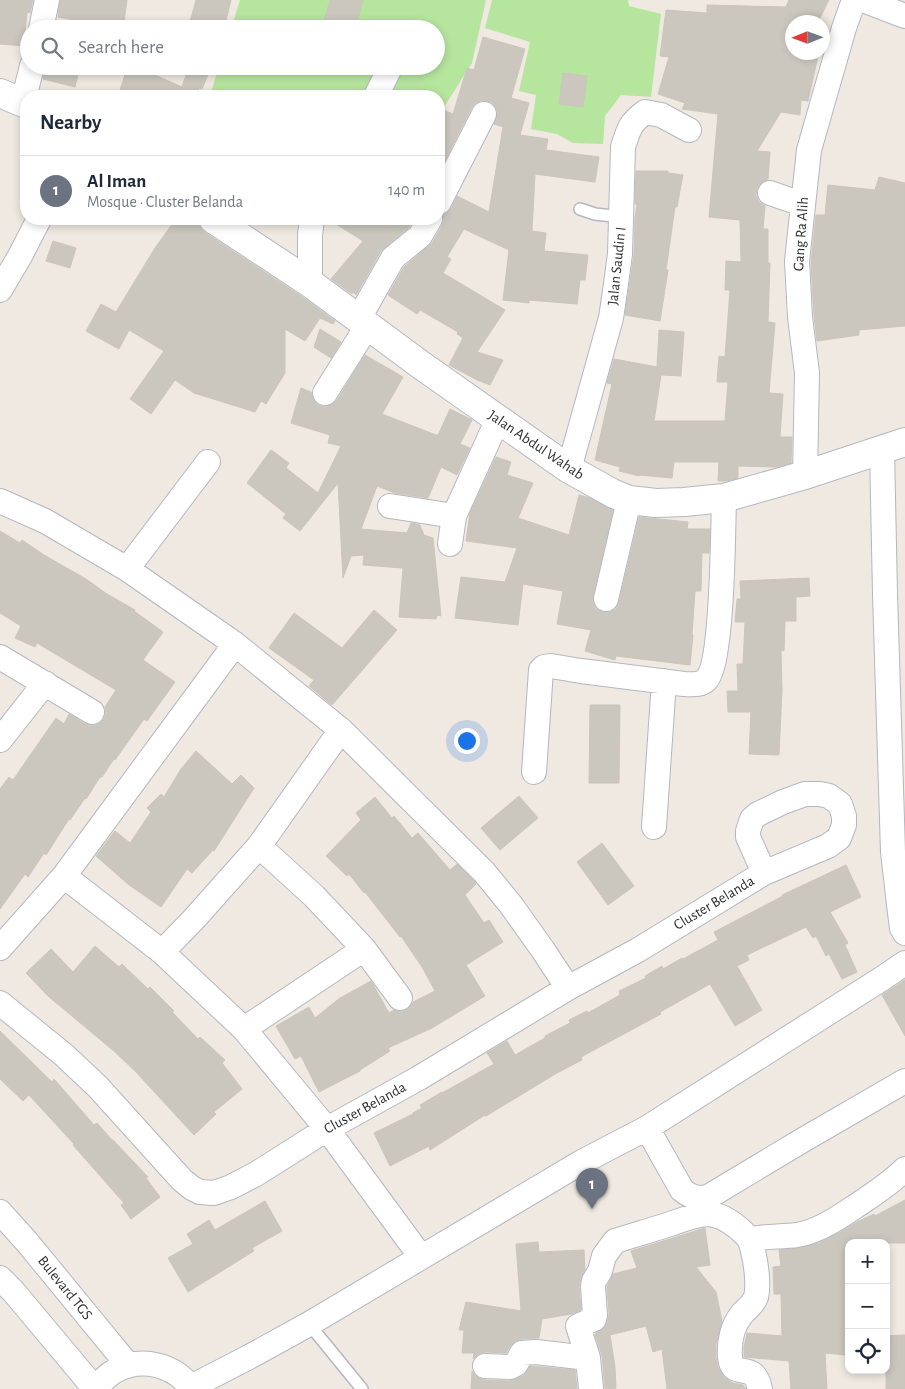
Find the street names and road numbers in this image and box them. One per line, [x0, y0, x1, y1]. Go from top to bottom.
street label: Gang Ra Alih [791, 196, 811, 272]
street label: Jalan Saudin I [605, 226, 629, 306]
street label: Jalan Abdul Wahab [485, 407, 587, 483]
street label: Cluster Belanda [671, 873, 757, 933]
street label: Cluster Belanda [321, 1079, 409, 1137]
street label: Bulevard TGS [35, 1253, 95, 1323]

